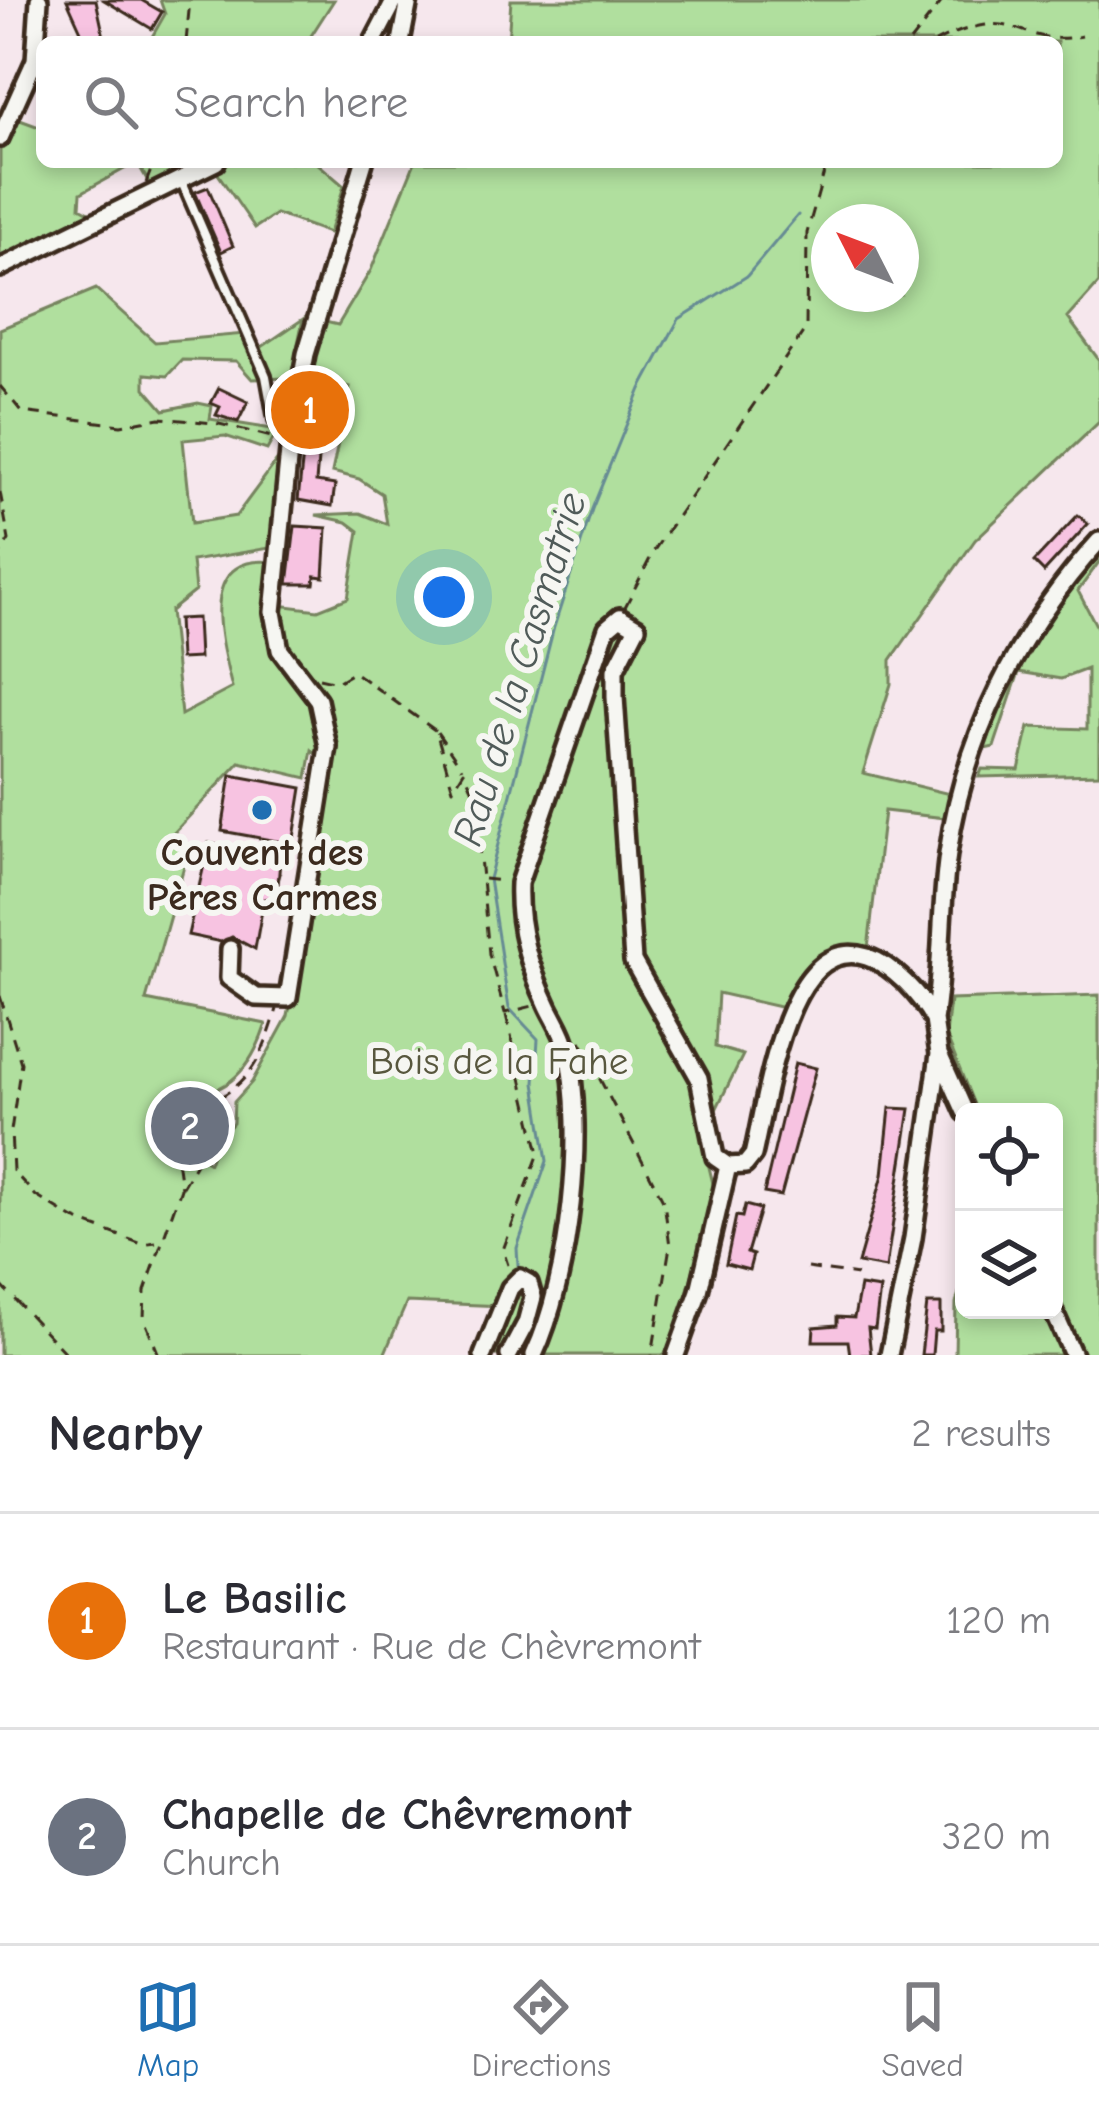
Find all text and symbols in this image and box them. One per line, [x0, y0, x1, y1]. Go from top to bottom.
search box [36, 36, 1063, 168]
icon: search [78, 69, 144, 135]
text: Search here [174, 76, 408, 128]
north arrow [811, 204, 919, 312]
pin: 1 [271, 365, 349, 455]
water label: Rau de la Casmatrie [443, 487, 597, 851]
your location [414, 567, 474, 627]
marker: Couvent des Pères Carmes [249, 797, 275, 823]
place label: Couvent des Pères Carmes [147, 830, 377, 920]
park label: Bois de la Fahe [370, 1039, 628, 1084]
pin: 2 [151, 1081, 229, 1171]
map controls [955, 1103, 1063, 1319]
button: locate [955, 1103, 1063, 1211]
button: layers [955, 1211, 1063, 1319]
text: Nearby [48, 1404, 202, 1463]
text: 2 results [911, 1411, 1051, 1456]
text: Le Basilic [162, 1572, 346, 1624]
text: 1 [79, 1598, 95, 1643]
text: 120 m [946, 1598, 1051, 1643]
text: Restaurant · Rue de Chèvremont [162, 1624, 701, 1669]
text: Chapelle de Chêvremont [162, 1788, 631, 1840]
text: 2 [77, 1814, 97, 1859]
text: 320 m [942, 1814, 1051, 1859]
text: Church [162, 1840, 281, 1885]
tab: Map [135, 1974, 201, 2084]
tab: Directions [472, 1974, 611, 2084]
tab: Saved [881, 1974, 964, 2084]

